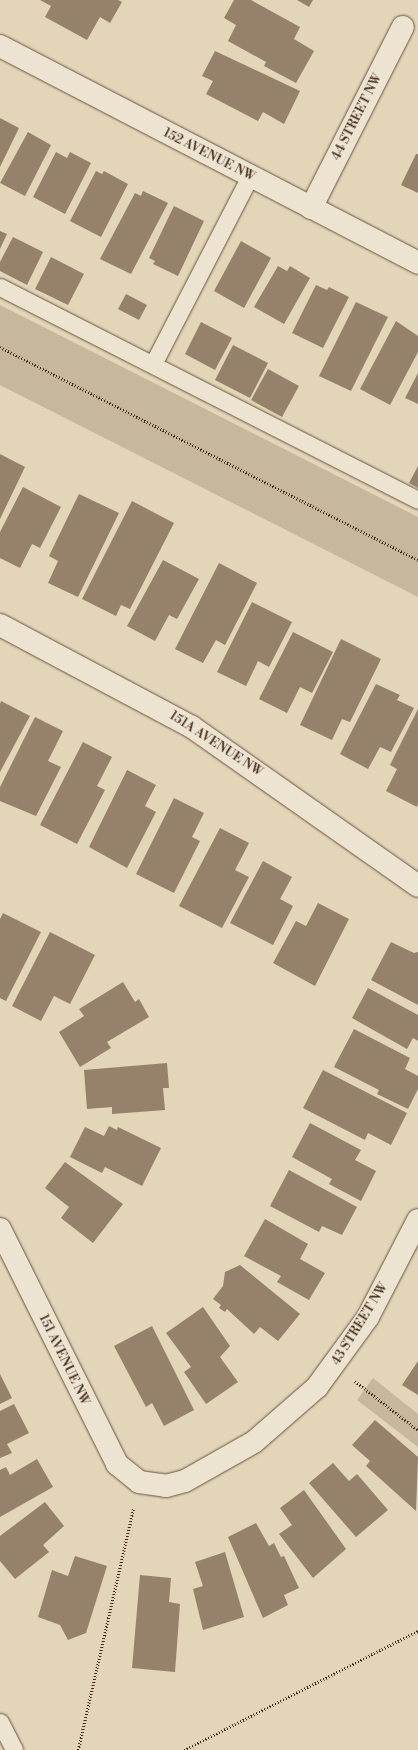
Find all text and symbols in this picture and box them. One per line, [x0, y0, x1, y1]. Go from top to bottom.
street label: 44 STREET NW [328, 71, 386, 163]
street label: 152 AVENUE NW [160, 125, 258, 185]
street label: 151A AVENUE NW [166, 708, 266, 780]
street label: 43 STREET NW [328, 1280, 392, 1368]
street label: 151 AVENUE NW [35, 1312, 93, 1408]

